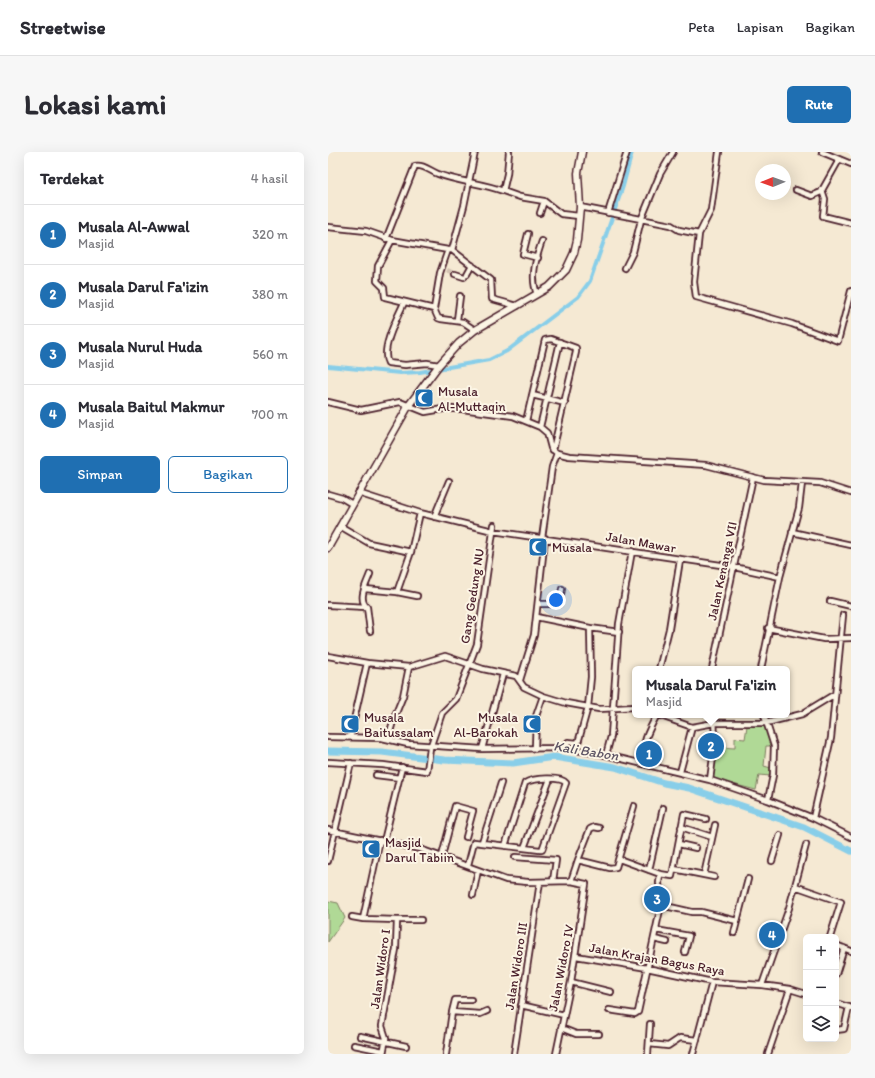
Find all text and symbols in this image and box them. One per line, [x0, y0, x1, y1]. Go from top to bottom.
text: Streetwise [20, 16, 106, 39]
text: Peta [688, 19, 715, 36]
text: Lapisan [737, 19, 784, 36]
text: Bagikan [806, 19, 855, 36]
button: Rute [787, 86, 851, 123]
text: Lokasi kami [24, 87, 166, 121]
north arrow [755, 164, 791, 200]
text: Terdekat [40, 168, 104, 188]
text: 4 hasil [251, 171, 288, 186]
text: Musala Al-Awwal [78, 218, 190, 236]
text: 1 [50, 227, 56, 242]
text: 320 m [252, 227, 288, 242]
text: Masjid [78, 236, 114, 251]
text: Musala Darul Fa'izin [78, 278, 208, 296]
text: 2 [50, 287, 56, 302]
text: 380 m [252, 287, 288, 302]
text: Masjid [78, 296, 114, 311]
text: Musala Nurul Huda [78, 338, 202, 356]
text: 3 [49, 347, 57, 362]
text: 560 m [252, 347, 288, 362]
text: Masjid [78, 356, 114, 371]
place label: Musala Al-Muttaqin [438, 384, 506, 414]
mosque icon: Musala Al-Muttaqin [413, 387, 435, 409]
text: Musala Baitul Makmur [78, 398, 225, 416]
text: 4 [49, 407, 57, 422]
text: 700 m [252, 407, 288, 422]
text: Masjid [78, 416, 114, 431]
button: Simpan [40, 456, 160, 493]
button: Bagikan [168, 456, 288, 493]
street label: Jalan Kenanga VII [704, 520, 740, 622]
street label: Jalan Mawar [605, 528, 678, 556]
mosque icon: Musala [527, 536, 549, 558]
place label: Musala [552, 540, 592, 555]
street label: Gang Gedung NU [457, 547, 487, 645]
your location [546, 590, 566, 610]
popup [632, 666, 790, 718]
text: Musala Darul Fa'izin [646, 676, 776, 694]
text: Masjid [646, 694, 682, 709]
place label: Musala Baitussalam [364, 710, 434, 740]
place label: Musala Al-Barokah [454, 710, 518, 740]
mosque icon: Musala Baitussalam [339, 713, 361, 735]
mosque icon: Musala Al-Barokah [521, 713, 543, 735]
pin: 2 [698, 731, 724, 761]
water label: Kali Babon [552, 737, 621, 765]
pin: 1 [636, 739, 662, 769]
place label: Masjid Darul Tabiin [385, 835, 455, 865]
mosque icon: Masjid Darul Tabiin [360, 838, 382, 860]
pin: 3 [644, 884, 670, 914]
pin: 4 [759, 920, 785, 950]
street label: Jalan Widoro III [502, 921, 530, 1011]
street label: Jalan Widoro IV [545, 923, 577, 1013]
street label: Jalan Widoro I [367, 928, 393, 1010]
map controls [803, 934, 839, 1042]
button: + [803, 934, 839, 970]
street label: Jalan Krajan Bagus Raya [588, 940, 727, 978]
button: − [803, 970, 839, 1006]
button: layers [803, 1006, 839, 1042]

